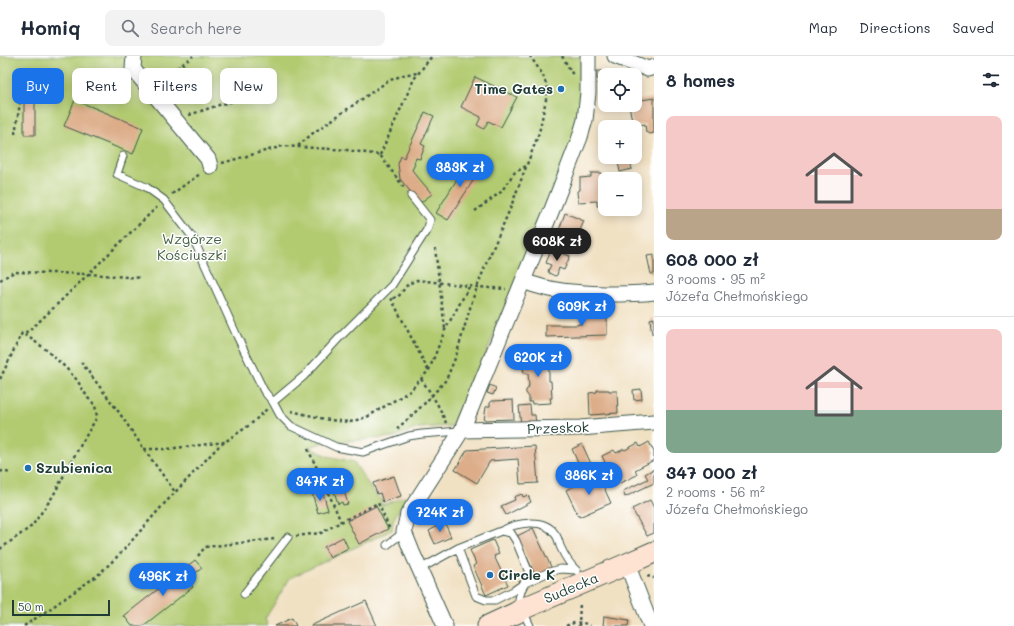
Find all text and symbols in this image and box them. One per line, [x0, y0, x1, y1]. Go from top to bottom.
search box [105, 10, 385, 46]
text: Homiq [20, 15, 81, 40]
icon: search [119, 17, 141, 39]
text: Search here [151, 18, 242, 38]
text: Map [809, 18, 837, 37]
text: Directions [859, 18, 930, 37]
text: Saved [952, 18, 994, 37]
chip: Buy [12, 68, 64, 104]
chip: Rent [72, 68, 131, 104]
chip: Filters [139, 68, 212, 104]
chip: New [220, 68, 277, 104]
map controls [598, 68, 642, 216]
button: locate [598, 68, 642, 112]
text: 8 homes [666, 69, 735, 91]
icon: filters [980, 69, 1002, 91]
place label: Time Gates [475, 79, 553, 98]
marker: Time Gates [556, 84, 566, 94]
button: + [598, 120, 642, 164]
icon: home [798, 142, 870, 214]
pin: 383K zł [423, 154, 497, 188]
text: 383K zł [436, 158, 484, 175]
button: − [598, 172, 642, 216]
pin: 608K zł [520, 228, 594, 262]
park label: Wzgórze Kościuszki [157, 229, 227, 264]
text: 608K zł [532, 232, 582, 249]
text: 608 000 zł [666, 248, 759, 270]
text: 3 rooms · 95 m² [666, 270, 765, 287]
text: Józefa Chełmońskiego [666, 287, 808, 304]
pin: 609K zł [545, 293, 619, 327]
text: 609K zł [557, 297, 607, 314]
pin: 620K zł [501, 344, 575, 378]
text: 620K zł [514, 348, 562, 365]
icon: home [798, 355, 870, 427]
street label: Przeskok [527, 417, 589, 438]
place label: Szubienica [36, 458, 113, 477]
text: 347 000 zł [666, 461, 757, 483]
pin: 386K zł [552, 462, 626, 496]
marker: Szubienica [23, 463, 33, 473]
text: 386K zł [565, 466, 613, 483]
pin: 347K zł [283, 468, 357, 502]
text: 347K zł [296, 472, 344, 489]
text: 2 rooms · 56 m² [666, 483, 765, 500]
pin: 724K zł [403, 499, 477, 533]
text: Józefa Chełmońskiego [666, 500, 808, 517]
text: 724K zł [416, 503, 464, 520]
pin: 496K zł [126, 563, 200, 597]
place label: Circle K [498, 565, 555, 584]
text: 496K zł [138, 567, 188, 584]
street label: Sudecka [541, 568, 601, 608]
marker: Circle K [485, 570, 495, 580]
scale bar [12, 598, 110, 617]
text: 50 m [18, 599, 44, 614]

